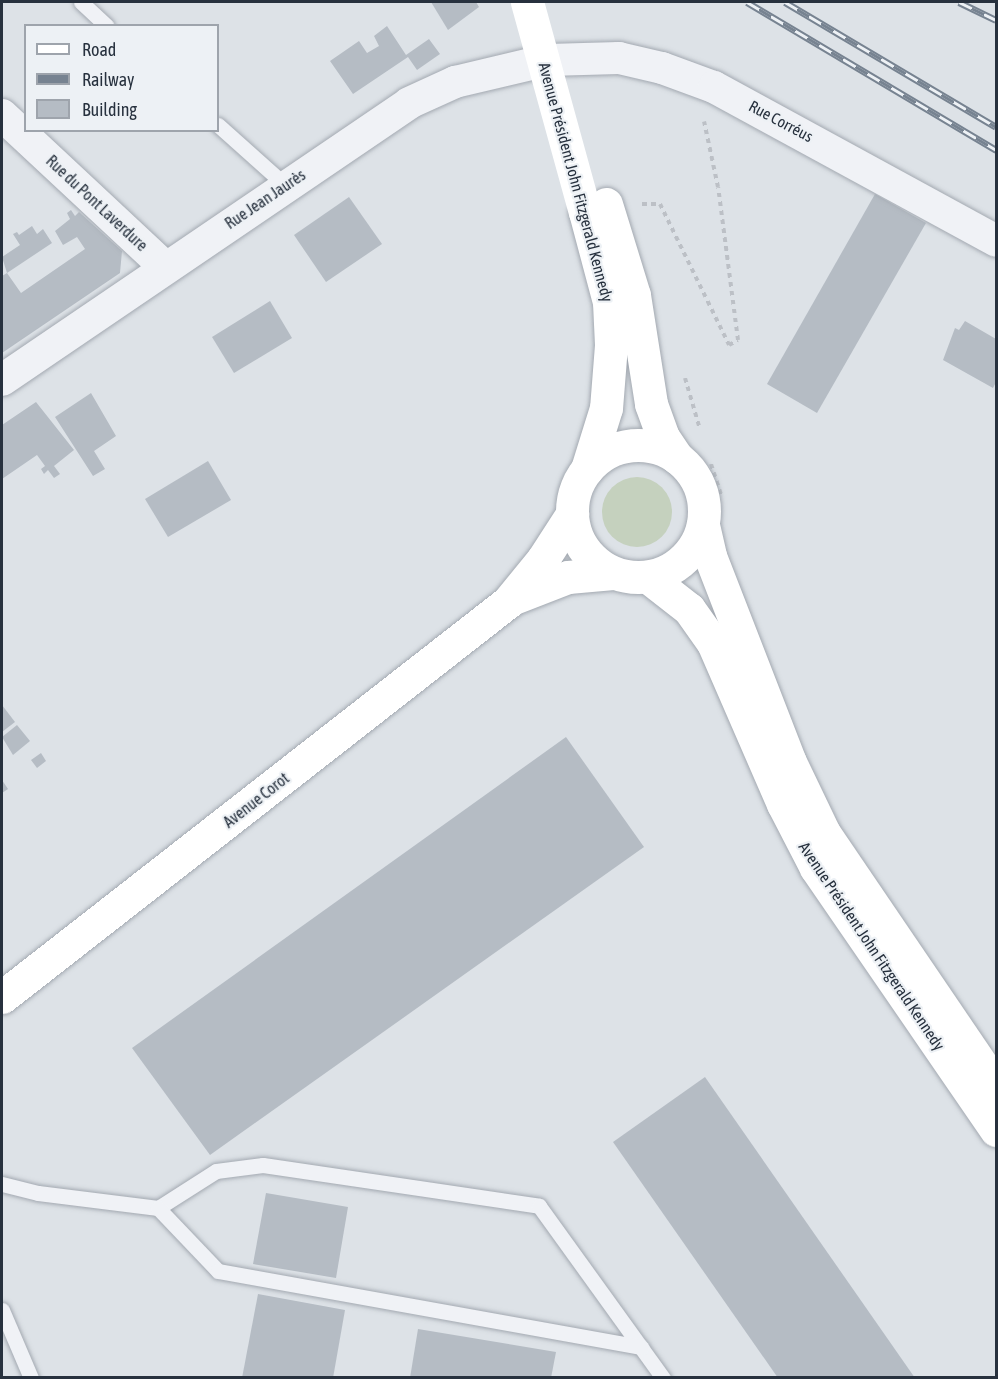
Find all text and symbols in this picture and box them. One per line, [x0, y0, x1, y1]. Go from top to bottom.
legend [24, 24, 219, 132]
text: Road [82, 39, 116, 60]
street label: Avenue Président John Fitzgerald Kennedy [535, 60, 617, 304]
text: Railway [82, 69, 134, 90]
street label: Rue Corréus [746, 96, 816, 146]
text: Building [82, 99, 137, 120]
street label: Rue du Pont Laverdure [42, 151, 152, 255]
street label: Rue Jean Jaurès [221, 165, 309, 233]
street label: Avenue Corot [219, 768, 293, 832]
street label: Avenue Président John Fitzgerald Kennedy [795, 838, 949, 1054]

